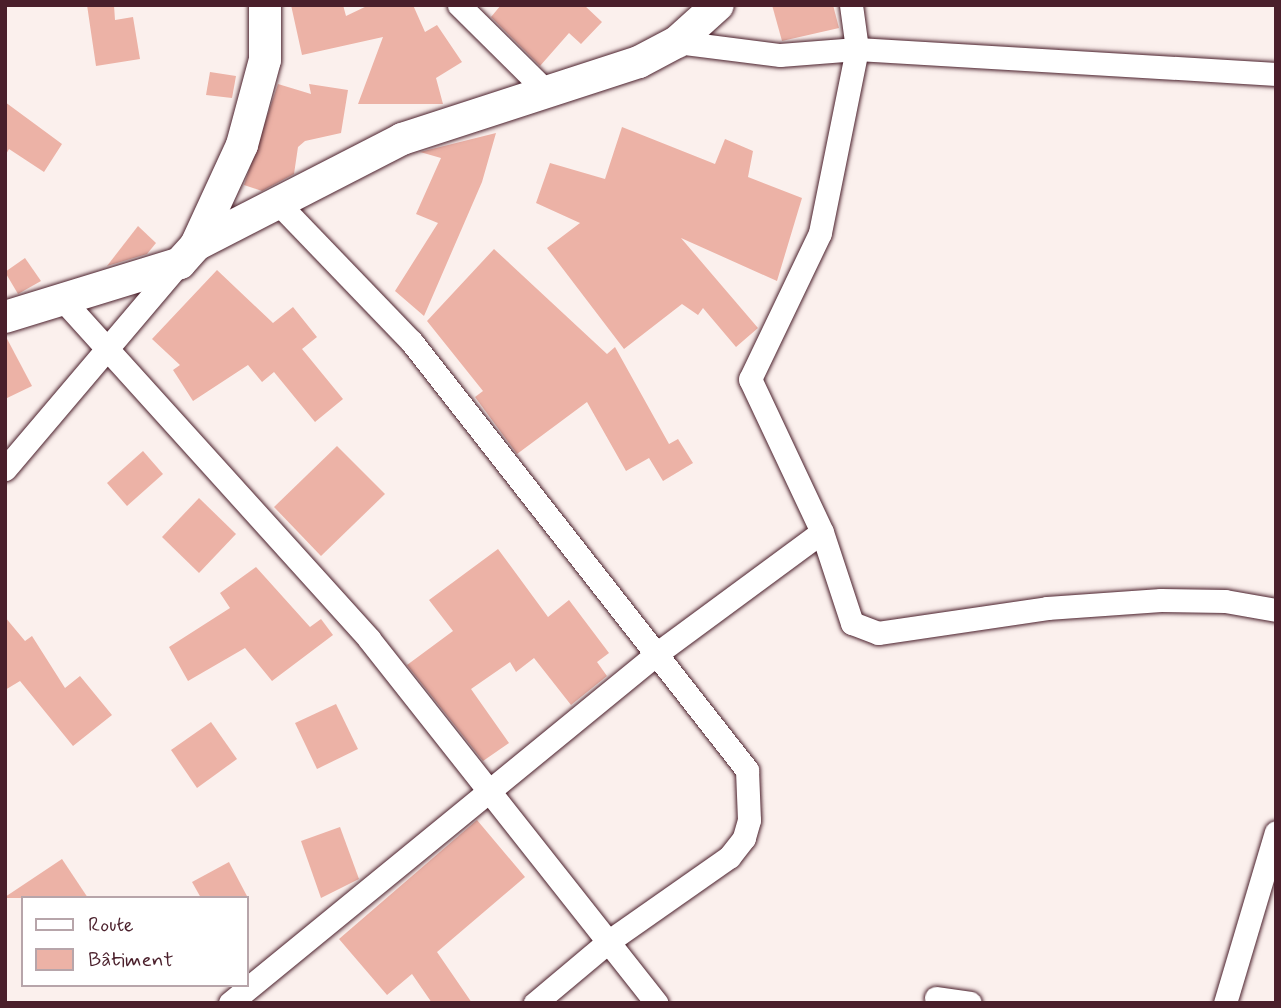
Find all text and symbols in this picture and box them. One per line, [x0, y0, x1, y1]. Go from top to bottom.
legend [21, 896, 248, 987]
text: Route [88, 911, 134, 939]
text: Bâtiment [88, 946, 173, 974]

